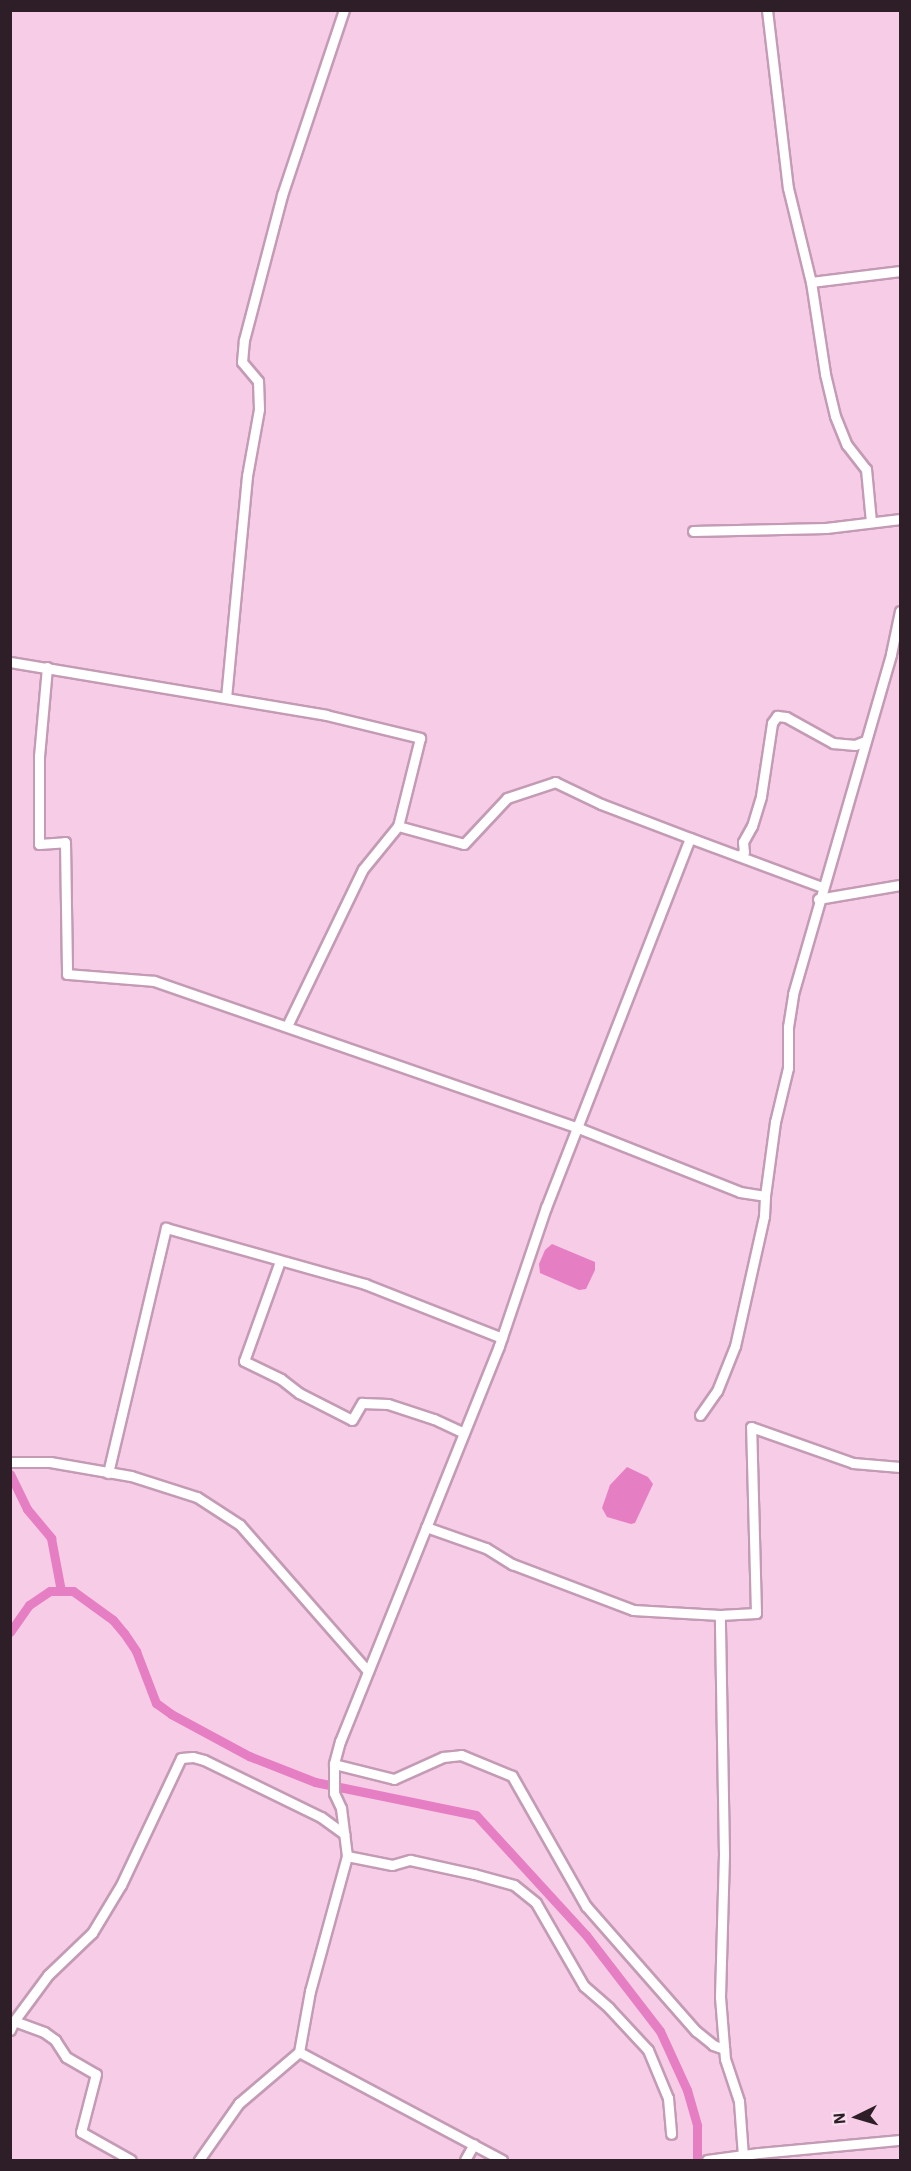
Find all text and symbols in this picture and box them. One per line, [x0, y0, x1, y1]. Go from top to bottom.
north arrow [827, 2087, 887, 2147]
text: N [829, 2112, 850, 2125]

